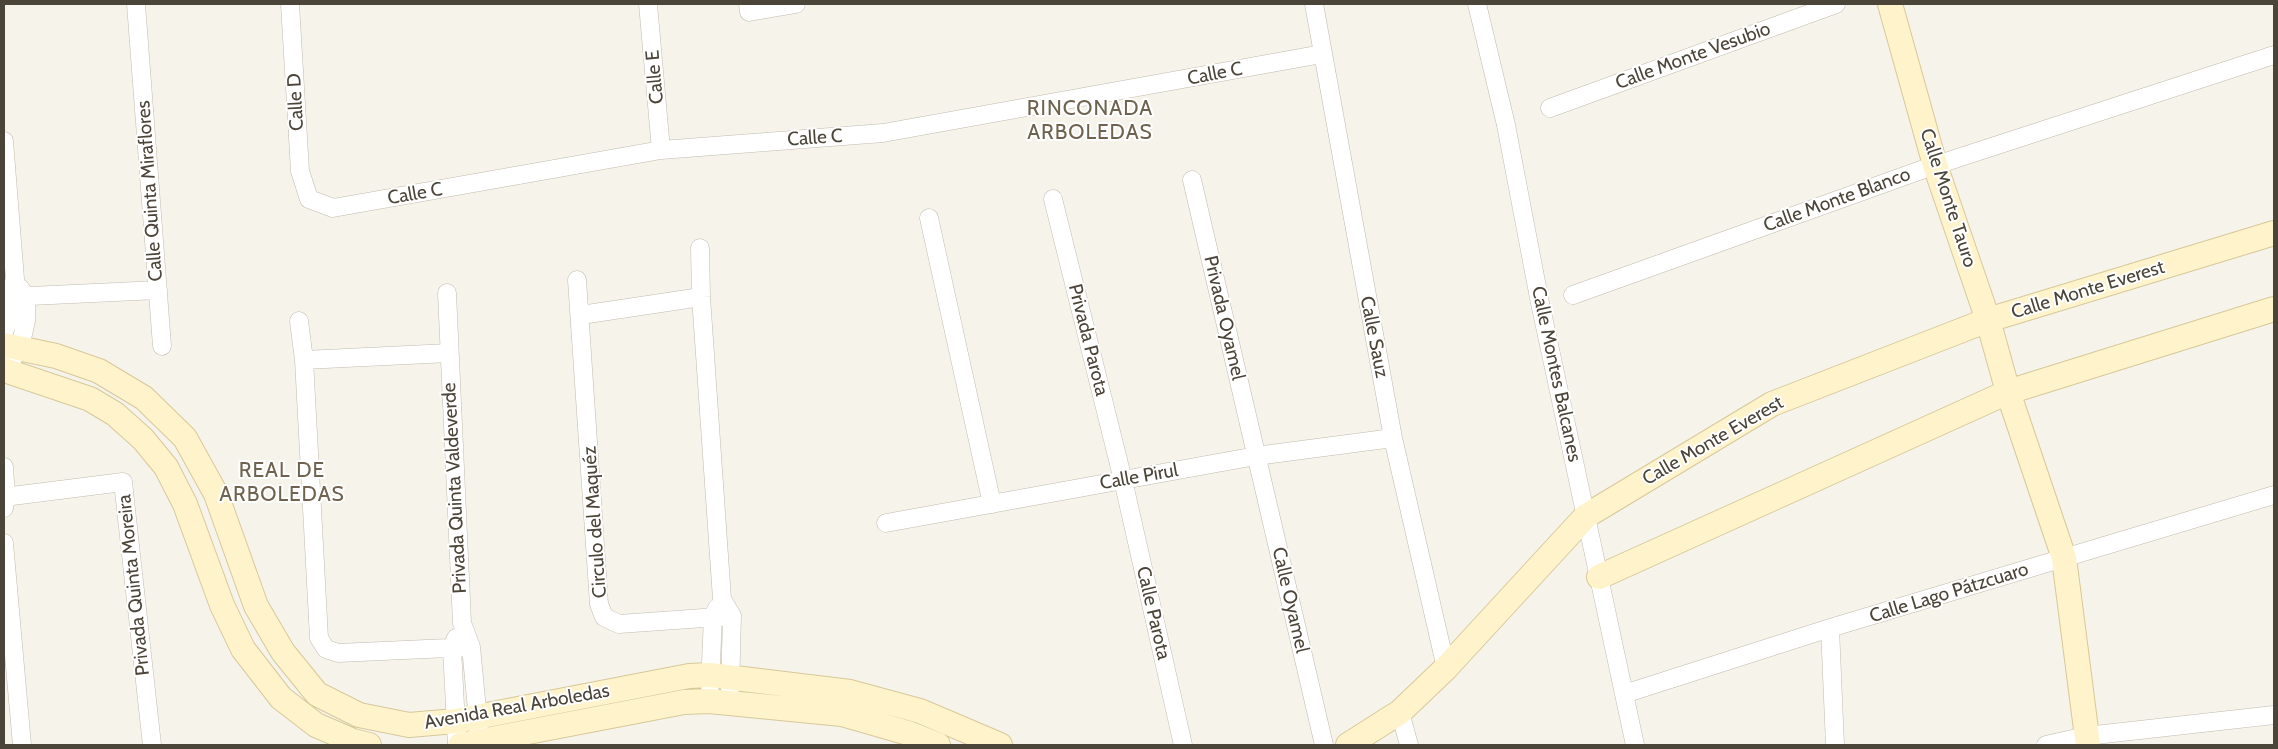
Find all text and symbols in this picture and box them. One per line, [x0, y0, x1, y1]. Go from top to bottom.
street label: Calle Monte Vesubio [1612, 17, 1774, 95]
street label: Calle E [641, 49, 669, 105]
street label: Calle C [1186, 58, 1244, 90]
street label: Calle D [283, 73, 309, 131]
district label: RINCONADA ARBOLEDAS [1026, 96, 1154, 146]
street label: Calle Quinta Miraflores [132, 100, 168, 282]
street label: Calle C [787, 125, 843, 151]
street label: Calle Monte Tauro [1915, 126, 1981, 270]
street label: Calle Monte Blanco [1760, 163, 1914, 237]
street label: Calle C [386, 178, 444, 210]
street label: Privada Oyamel [1199, 253, 1249, 383]
street label: Calle Monte Everest [2009, 256, 2167, 324]
street label: Privada Parota [1063, 282, 1113, 398]
street label: Calle Montes Balcanes [1526, 284, 1586, 464]
street label: Calle Sauz [1355, 294, 1393, 380]
street label: Privada Quinta Valdeverde [438, 382, 472, 594]
street label: Calle Monte Everest [1638, 391, 1788, 491]
street label: Circulo del Maquéz [578, 445, 612, 599]
district label: REAL DE ARBOLEDAS [218, 458, 346, 508]
street label: Calle Pirul [1098, 459, 1180, 495]
street label: Privada Quinta Moreira [113, 493, 155, 677]
street label: Calle Oyamel [1267, 545, 1313, 655]
street label: Calle Lago Pátzcuaro [1867, 558, 2031, 628]
street label: Calle Parota [1131, 564, 1175, 662]
street label: Avenida Real Arboledas [423, 679, 611, 735]

